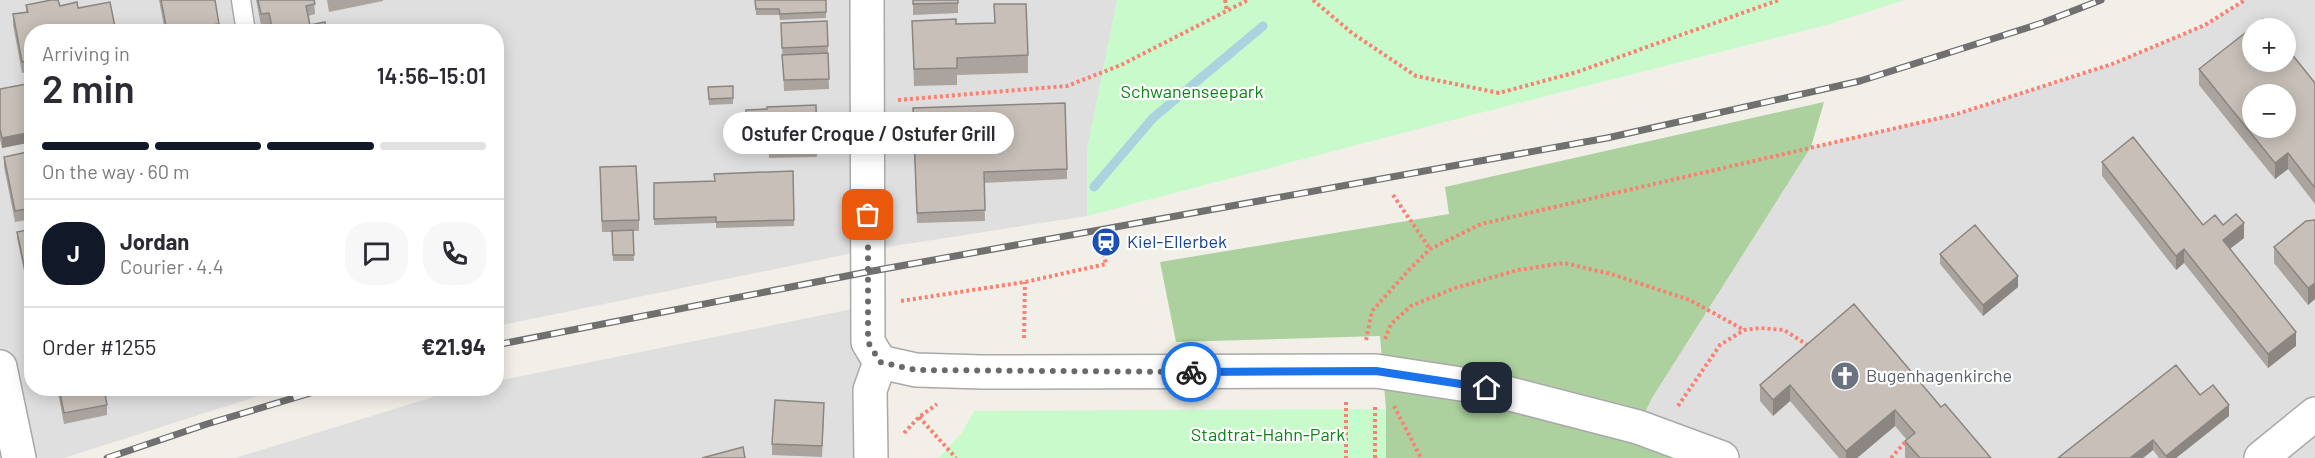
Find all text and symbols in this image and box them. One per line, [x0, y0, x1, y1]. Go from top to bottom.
map controls [2242, 18, 2296, 138]
button: + [2242, 18, 2296, 72]
text: Arriving in [42, 41, 130, 65]
text: 14:56–15:01 [377, 62, 486, 88]
text: 2 min [42, 64, 135, 111]
park label: Schwanenseepark [1121, 80, 1263, 102]
button: − [2242, 84, 2296, 138]
callout: Ostufer Croque / Ostufer Grill [722, 113, 1014, 155]
text: Ostufer Croque / Ostufer Grill [741, 121, 996, 145]
text: On the way · 60 m [42, 159, 190, 183]
pin [842, 189, 893, 240]
icon: bag [851, 198, 884, 231]
button: chat [345, 222, 408, 285]
button: phone [423, 222, 486, 285]
station icon: Kiel-Ellerbek [1090, 226, 1122, 258]
text: Jordan [120, 228, 189, 254]
place label: Kiel-Ellerbek [1127, 230, 1227, 252]
text: J [67, 240, 80, 266]
text: Courier · 4.4 [120, 254, 224, 278]
text: Order #1255 [42, 333, 156, 359]
text: €21.94 [421, 333, 486, 359]
courier [1161, 342, 1221, 402]
icon: bike [1175, 356, 1208, 389]
church icon: Bugenhagenkirche [1829, 360, 1861, 392]
pin [1461, 362, 1512, 413]
place label: Bugenhagenkirche [1866, 364, 2012, 386]
icon: home [1470, 371, 1503, 404]
park label: Stadtrat-Hahn-Park [1191, 423, 1345, 445]

